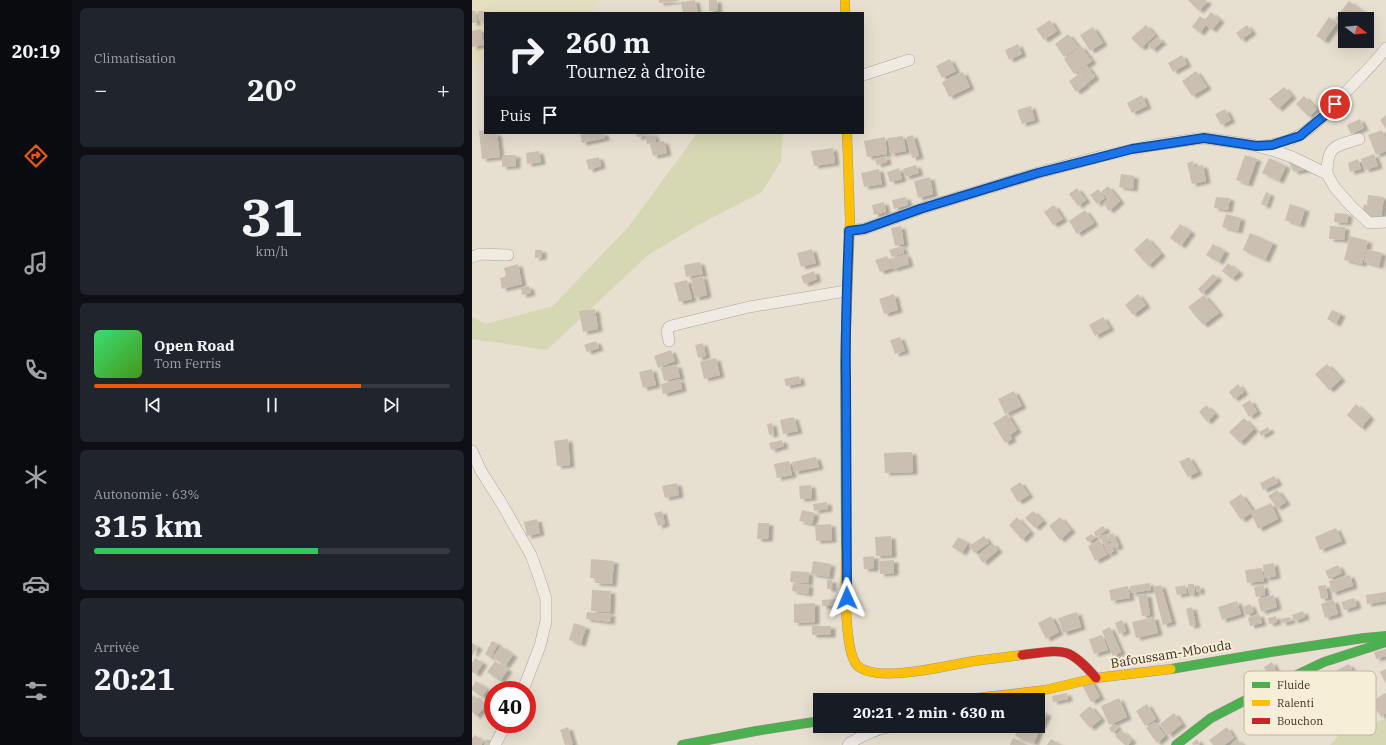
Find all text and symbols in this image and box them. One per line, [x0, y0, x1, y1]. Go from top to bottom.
north arrow [1338, 12, 1374, 48]
map controls [1338, 12, 1374, 48]
text: 260 m [566, 24, 650, 61]
icon: right [500, 28, 552, 80]
text: 20:19 [12, 40, 60, 63]
text: Climatisation [94, 50, 176, 67]
text: Tournez à droite [566, 60, 705, 83]
text: 20° [247, 70, 297, 109]
text: − [94, 75, 107, 104]
text: + [437, 75, 450, 104]
pin [1318, 87, 1352, 121]
icon: arrive [1324, 93, 1346, 115]
icon: arrive [539, 104, 561, 126]
text: Puis [500, 106, 531, 125]
icon: directions [22, 142, 50, 170]
text: 31 [241, 183, 303, 250]
text: km/h [256, 243, 288, 260]
icon: music [22, 249, 50, 277]
text: Open Road [154, 336, 234, 355]
text: Tom Ferris [154, 355, 221, 372]
icon: phone [22, 356, 50, 384]
icon: previous [142, 394, 164, 416]
icon: pause [261, 394, 283, 416]
icon: next [380, 394, 402, 416]
icon: climate [22, 463, 50, 491]
text: Autonomie · 63% [94, 486, 199, 503]
text: 315 km [94, 506, 203, 545]
icon: car [22, 570, 50, 598]
position arrow [826, 577, 868, 619]
street label: Bafoussam-Mbouda [1109, 636, 1233, 672]
text: Arrivée [94, 639, 139, 656]
text: 20:21 [94, 659, 175, 698]
legend [1244, 671, 1376, 735]
icon: filters [22, 677, 50, 705]
text: Fluide [1277, 678, 1310, 692]
speed limit sign: 40 [484, 681, 536, 733]
text: Ralenti [1277, 696, 1315, 710]
text: 20:21 · 2 min · 630 m [853, 703, 1005, 722]
text: Bouchon [1277, 714, 1323, 728]

